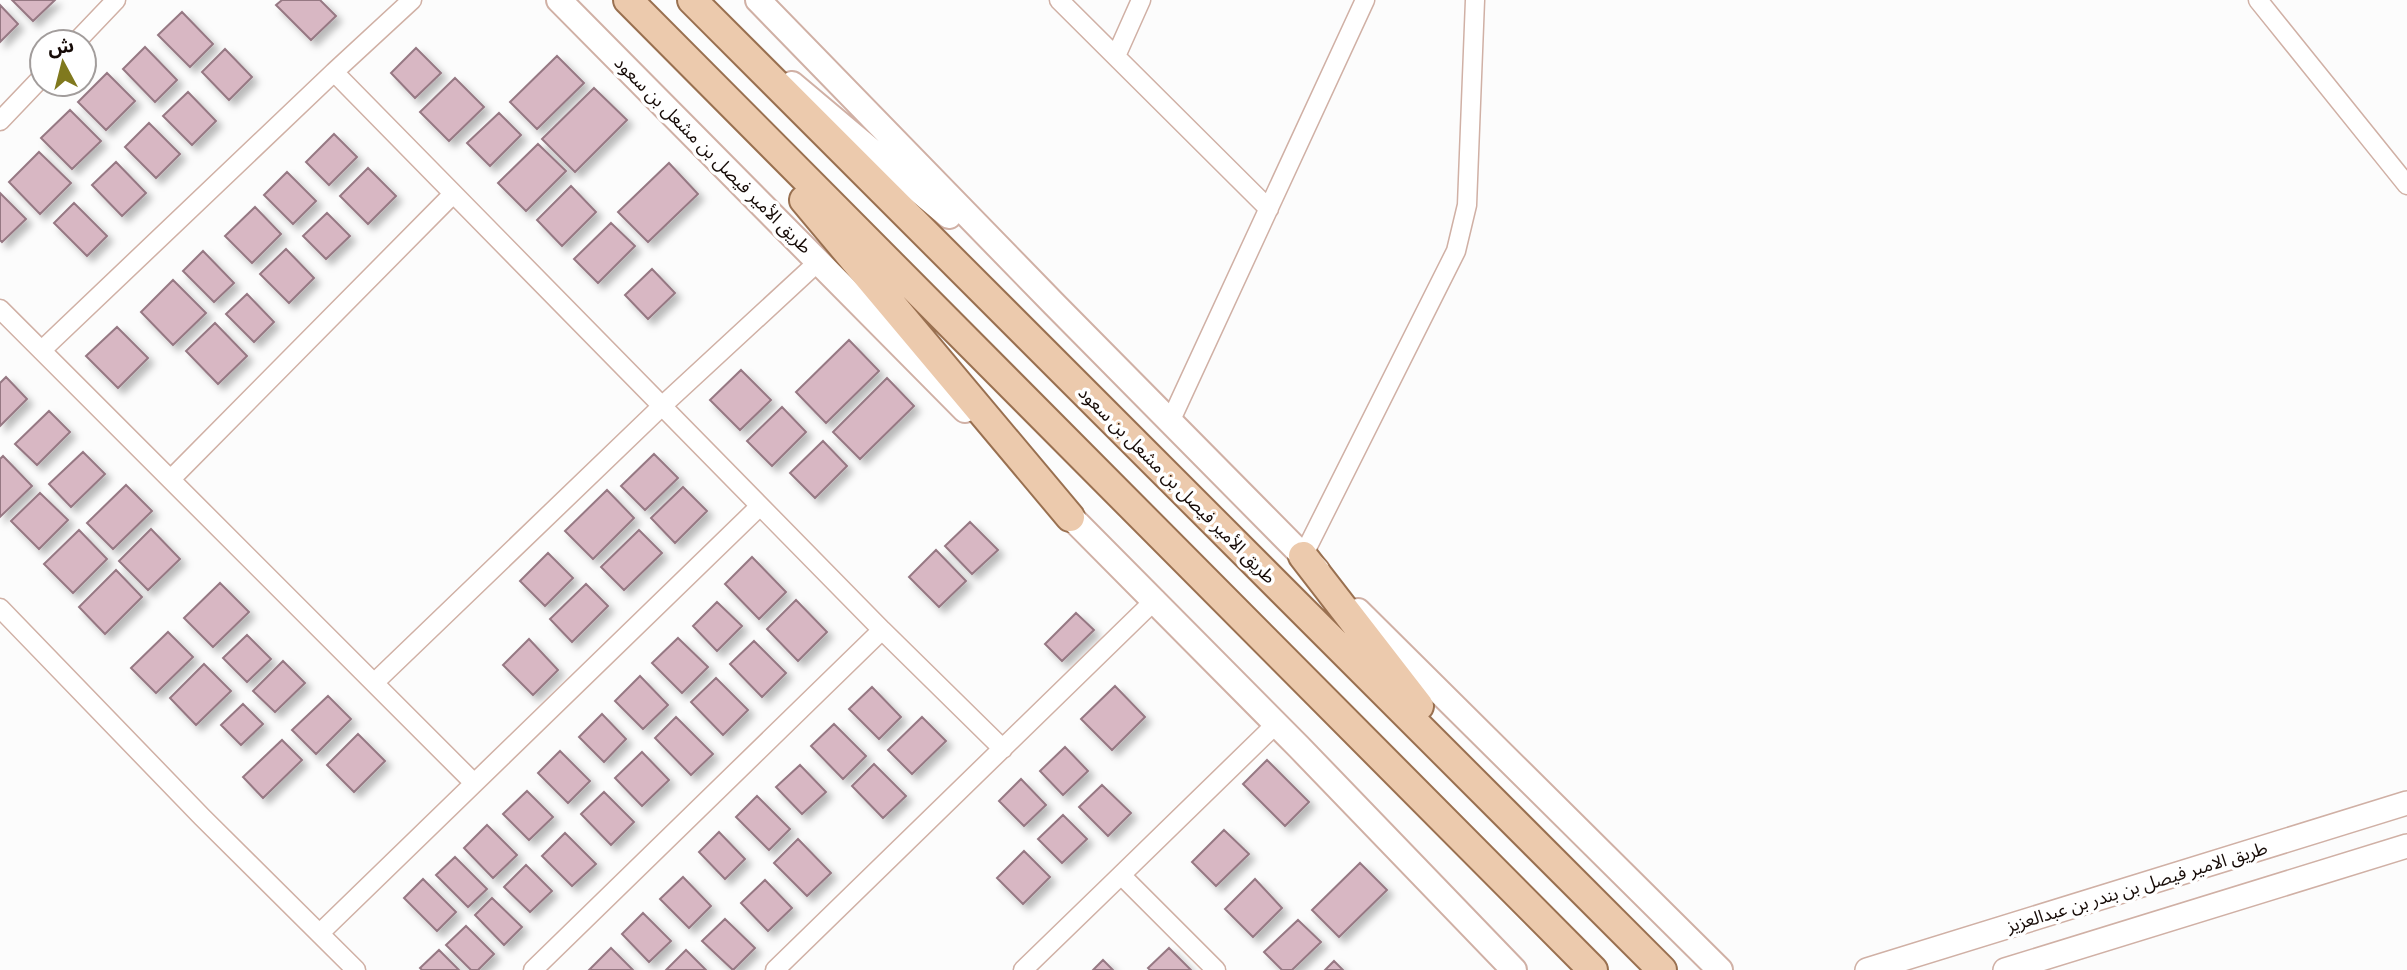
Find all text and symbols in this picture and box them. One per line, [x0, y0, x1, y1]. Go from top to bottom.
north arrow [28, 28, 98, 98]
text: ش [47, 34, 75, 60]
street label: طريق الأمير فيصل بن مشعل بن سعود [610, 52, 816, 258]
street label: طريق الأمير فيصل بن مشعل بن سعود [1074, 382, 1280, 588]
street label: طريق الامير فيصل بن بندر بن عبدالعزيز [2003, 837, 2270, 938]

